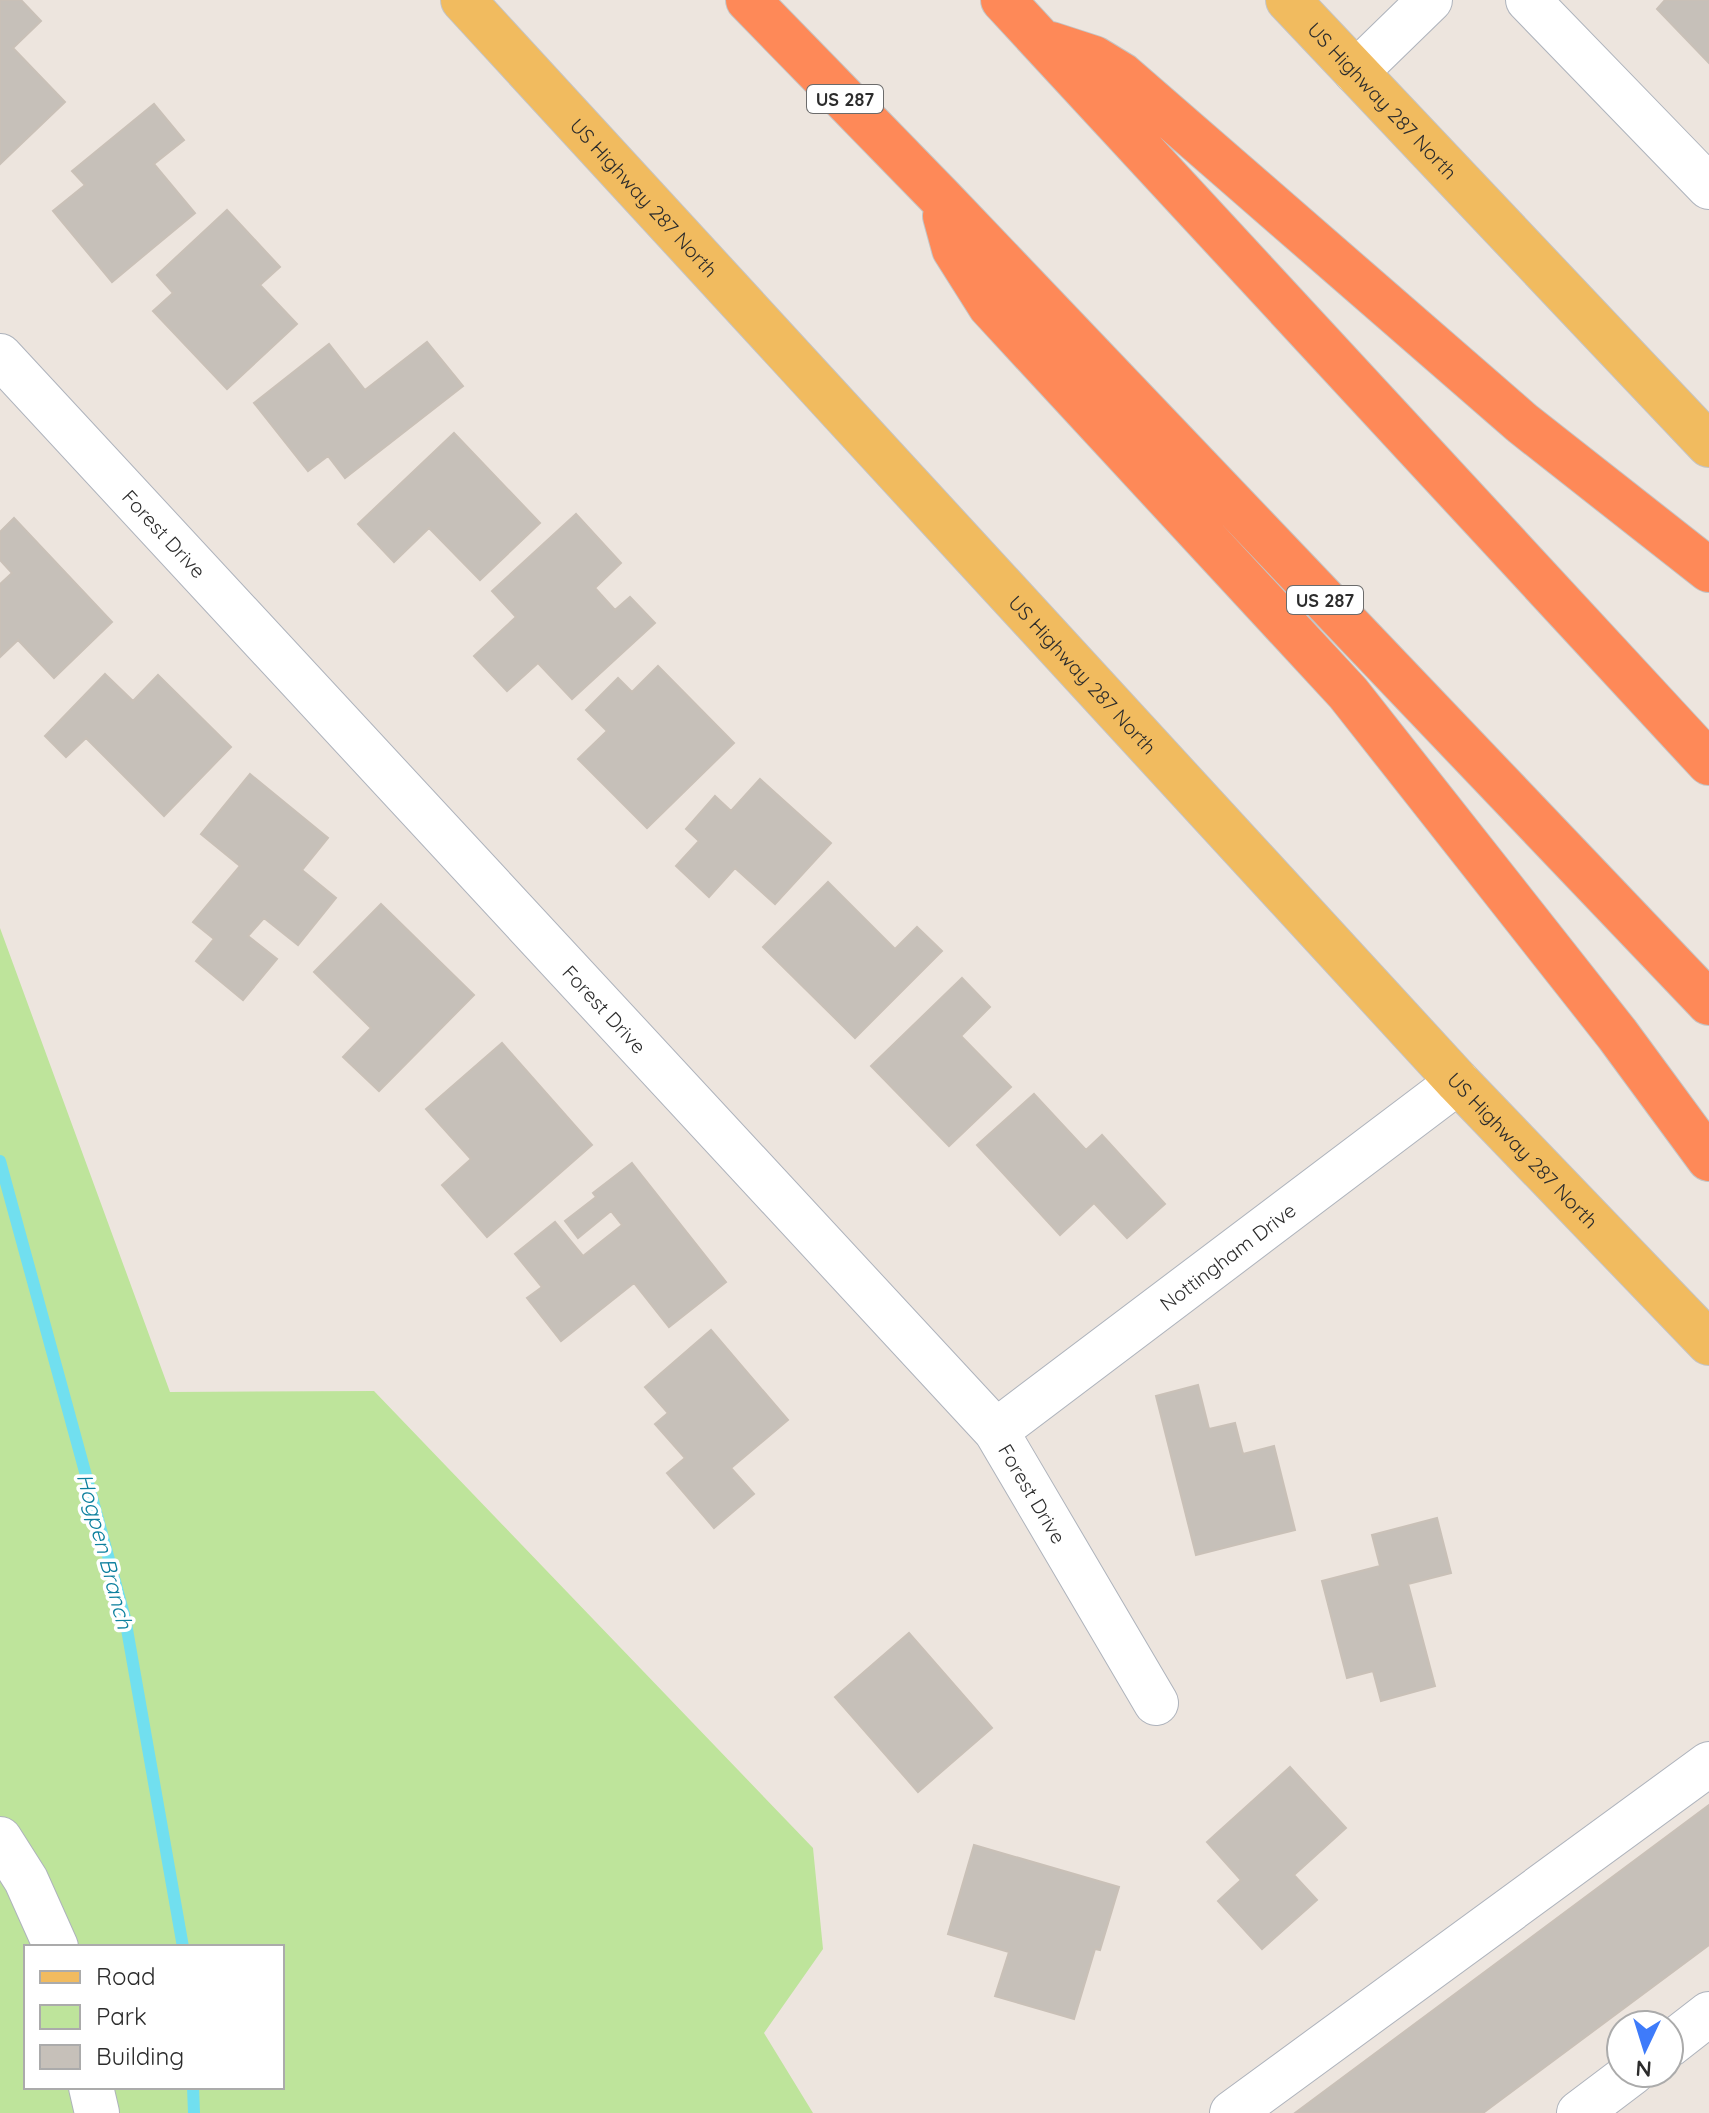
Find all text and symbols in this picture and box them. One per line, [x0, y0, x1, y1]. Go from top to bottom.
street label: US Highway 287 North [1303, 16, 1463, 184]
road number: US 287 [807, 85, 883, 113]
street label: US Highway 287 North [565, 113, 724, 282]
street label: Forest Drive [117, 484, 212, 583]
road number: US 287 [1287, 586, 1363, 614]
street label: US Highway 287 North [1004, 590, 1162, 759]
street label: Forest Drive [558, 959, 652, 1058]
street label: US Highway 287 North [1442, 1067, 1604, 1233]
street label: Nottingham Drive [1154, 1197, 1300, 1316]
street label: Forest Drive [994, 1439, 1072, 1548]
water label: Hogpen Branch [71, 1470, 139, 1632]
legend [24, 1945, 284, 2089]
text: Road [96, 1961, 156, 1991]
text: Park [96, 2001, 147, 2031]
north arrow [1605, 2009, 1685, 2089]
text: Building [96, 2041, 184, 2071]
text: N [1635, 2054, 1653, 2083]

